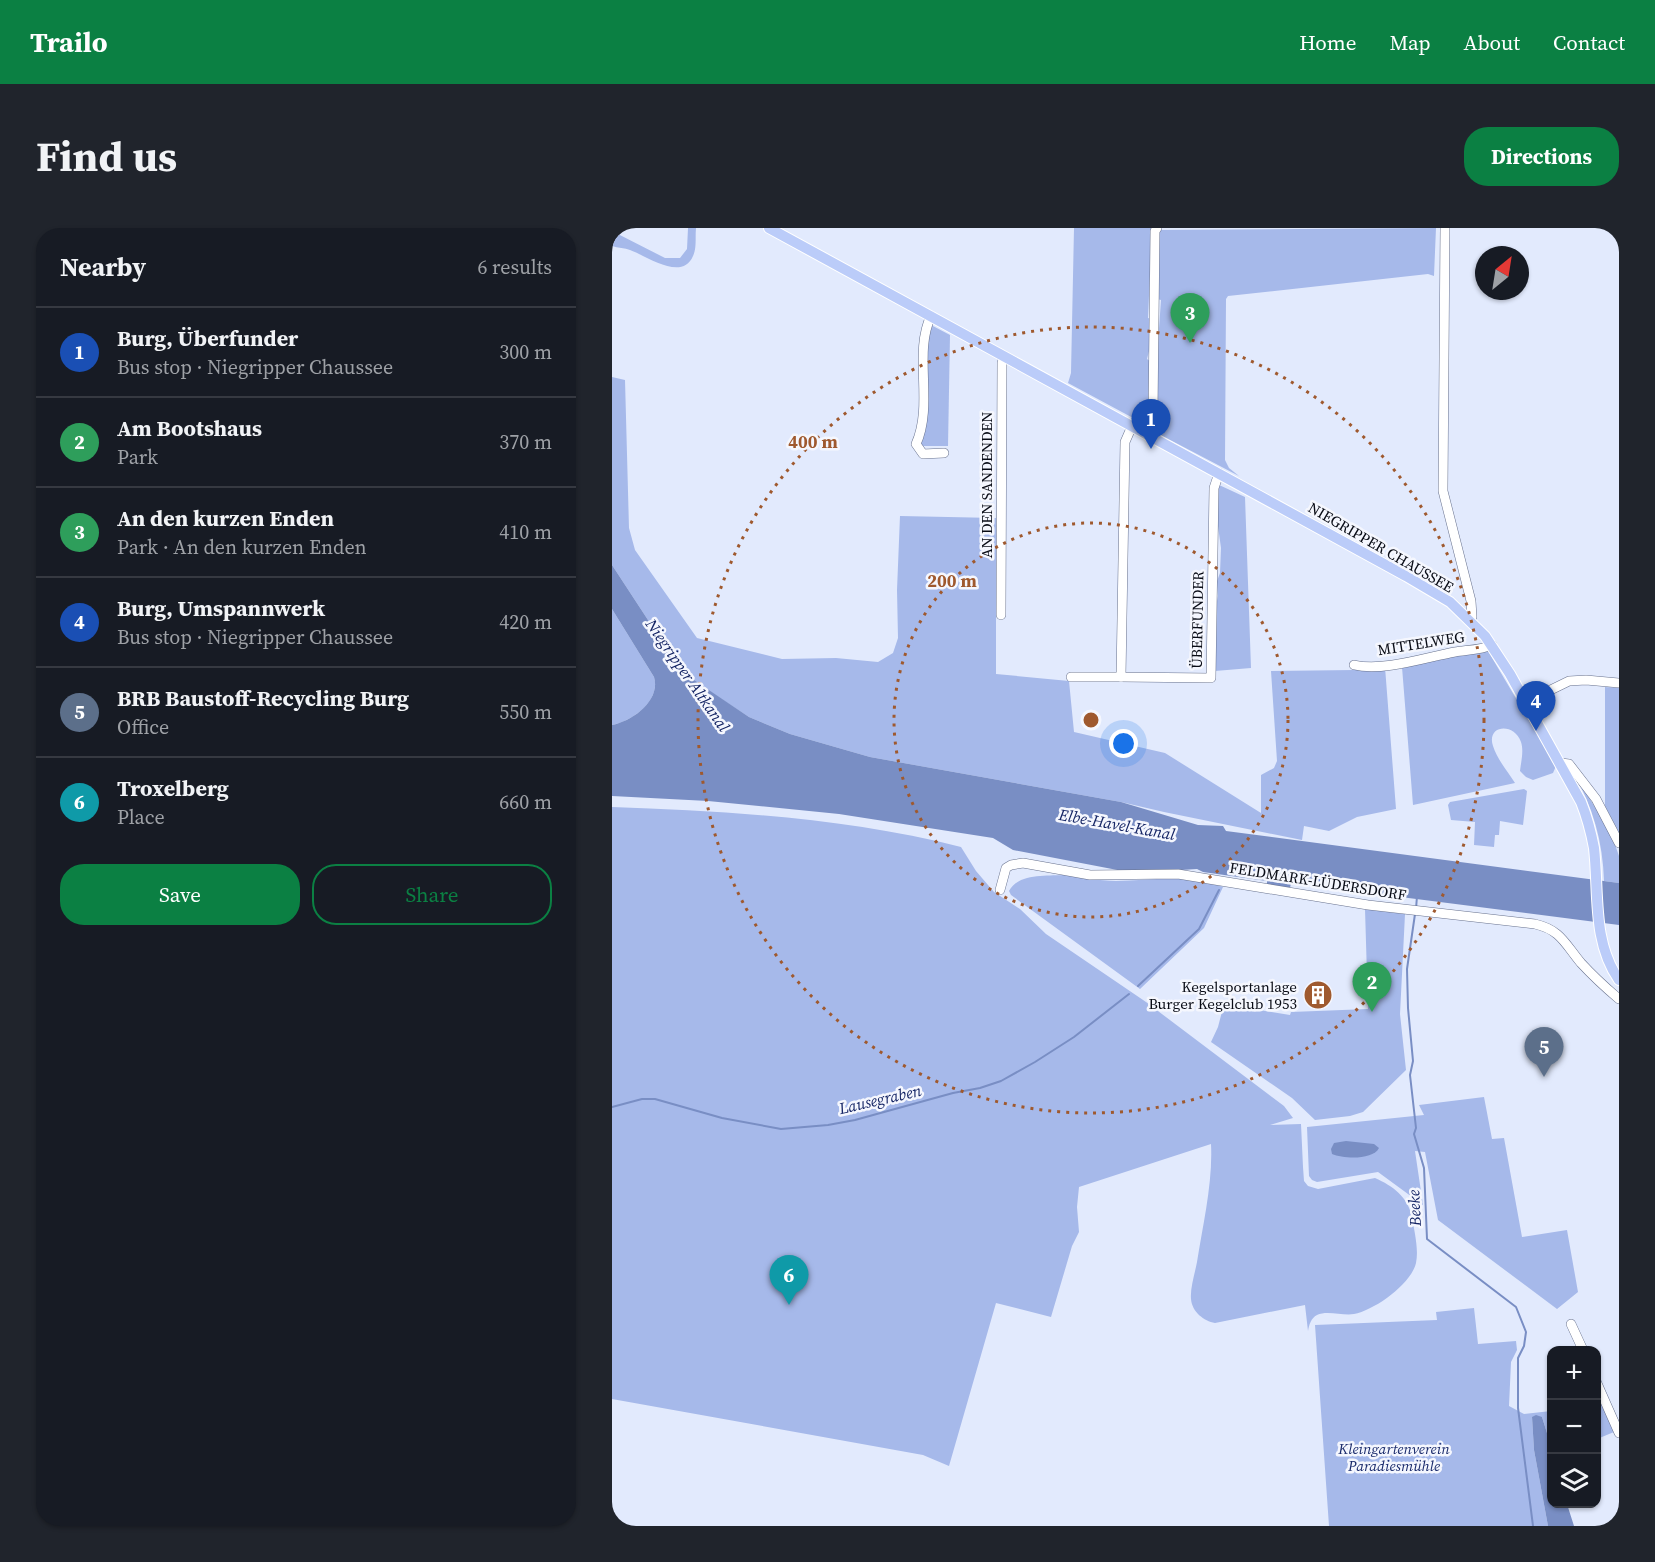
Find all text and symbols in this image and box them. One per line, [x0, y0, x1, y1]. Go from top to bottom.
text: Trailo [30, 23, 108, 61]
text: Home [1299, 28, 1357, 57]
text: Map [1390, 28, 1431, 57]
text: About [1464, 28, 1520, 57]
text: Contact [1553, 28, 1625, 57]
text: Find us [36, 127, 177, 185]
button: Directions [1464, 127, 1619, 186]
north arrow [1475, 246, 1529, 300]
text: Nearby [60, 249, 146, 285]
text: 6 results [477, 253, 552, 281]
pin: 3 [1170, 294, 1210, 343]
text: Burg, Überfunder [117, 323, 298, 353]
text: 1 [74, 338, 85, 366]
text: 300 m [499, 338, 552, 366]
text: Bus stop · Niegripper Chaussee [117, 353, 393, 381]
pin: 1 [1132, 400, 1170, 449]
street label: AN DEN SANDENDEN [976, 412, 997, 558]
text: Am Bootshaus [117, 413, 262, 443]
text: 2 [74, 428, 85, 456]
text: 370 m [499, 428, 552, 456]
text: 400 m [788, 429, 838, 454]
text: Park [117, 443, 158, 471]
street label: NIEGRIPPER CHAUSSEE [1304, 497, 1458, 597]
text: An den kurzen Enden [117, 503, 334, 533]
text: 3 [74, 518, 85, 546]
text: 410 m [499, 518, 552, 546]
text: Park · An den kurzen Enden [117, 533, 367, 561]
text: 200 m [927, 568, 977, 593]
street label: ÜBERFUNDER [1186, 571, 1208, 669]
text: Burg, Umspannwerk [117, 593, 325, 623]
text: 4 [74, 608, 85, 636]
text: 420 m [499, 608, 552, 636]
water label: Niegripper Altkanal [640, 613, 735, 736]
text: Bus stop · Niegripper Chaussee [117, 623, 393, 651]
street label: MITTELWEG [1376, 626, 1466, 660]
pin: 4 [1516, 682, 1556, 731]
text: BRB Baustoff-Recycling Burg [117, 683, 409, 713]
text: 5 [74, 698, 85, 726]
text: 550 m [499, 698, 552, 726]
centre of rings [1081, 710, 1101, 730]
text: Office [117, 713, 169, 741]
your location [1109, 729, 1138, 758]
text: Troxelberg [117, 773, 229, 803]
text: 6 [74, 788, 85, 816]
text: 660 m [499, 788, 552, 816]
text: Place [117, 803, 165, 831]
water label: Elbe-Havel-Kanal [1056, 803, 1177, 845]
street label: FELDMARK-LÜDERSDORF [1228, 857, 1408, 905]
button: Save [60, 864, 300, 925]
button: Share [312, 864, 552, 925]
pin: 2 [1352, 962, 1392, 1012]
place label: Kegelsportanlage Burger Kegelclub 1953 [1148, 976, 1297, 1014]
building icon: Kegelsportanlage Burger Kegelclub 1953 [1302, 979, 1334, 1011]
pin: 5 [1524, 1028, 1564, 1077]
water label: Lausegraben [836, 1079, 923, 1119]
water label: Beeke [1402, 1189, 1426, 1228]
pin: 6 [770, 1256, 808, 1305]
map controls [1547, 1346, 1601, 1508]
button: + [1547, 1346, 1601, 1400]
button: − [1547, 1400, 1601, 1454]
park label: Kleingartenverein Paradiesmühle [1337, 1438, 1450, 1476]
button: layers [1547, 1454, 1601, 1508]

